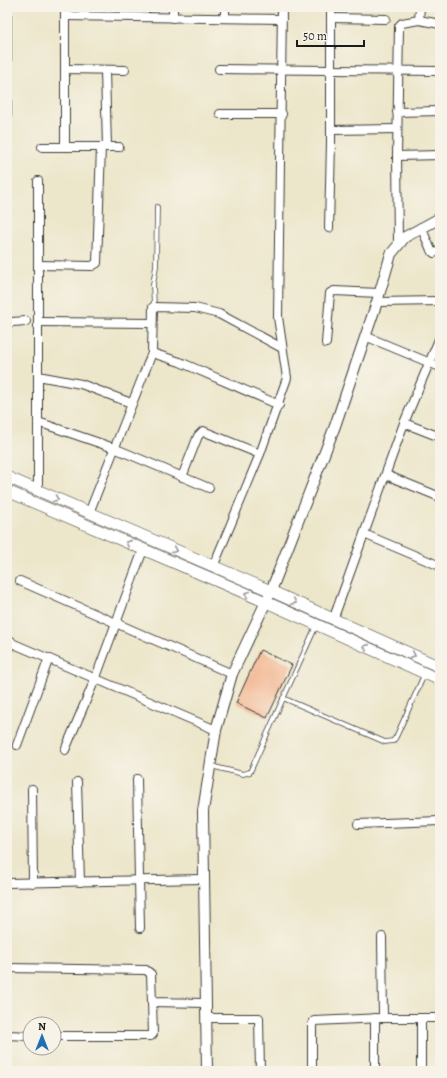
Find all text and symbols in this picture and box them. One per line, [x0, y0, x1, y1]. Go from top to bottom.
scale bar [297, 22, 364, 48]
text: 50 m [303, 28, 327, 44]
one-way arrow [52, 494, 59, 502]
one-way arrow [124, 540, 132, 548]
one-way arrow [171, 546, 178, 554]
one-way arrow [244, 591, 251, 599]
one-way arrow [290, 597, 298, 605]
one-way arrow [363, 644, 370, 652]
one-way arrow [408, 650, 416, 658]
north arrow [22, 1016, 62, 1056]
text: N [38, 1019, 46, 1034]

